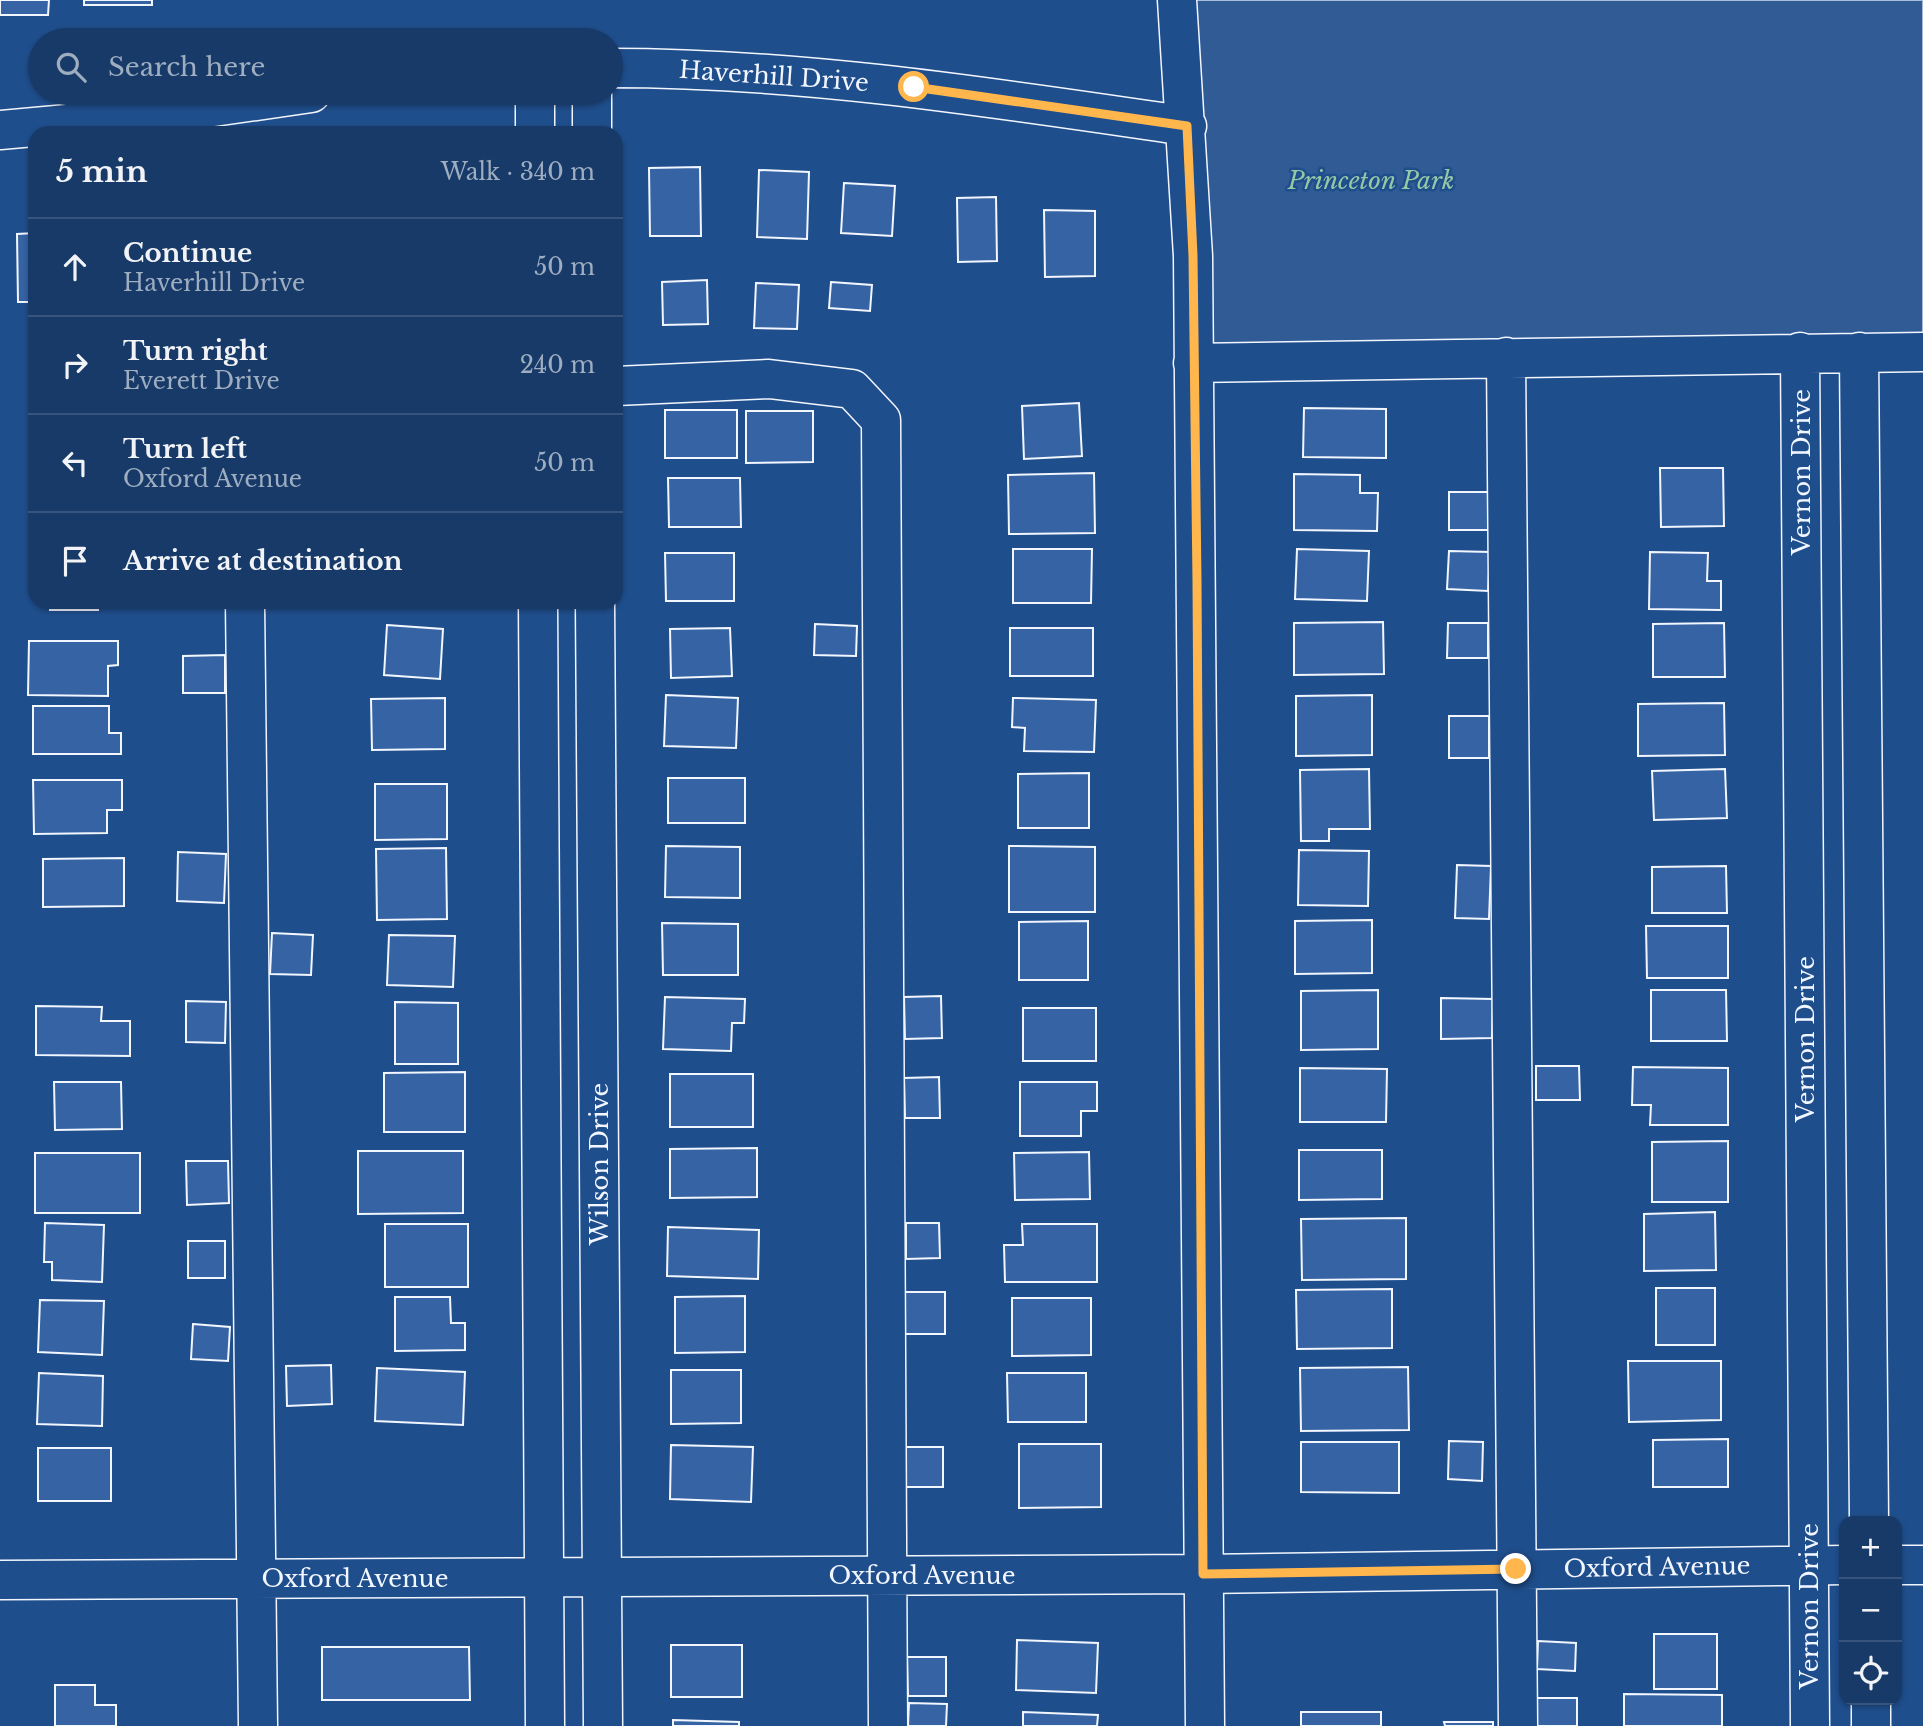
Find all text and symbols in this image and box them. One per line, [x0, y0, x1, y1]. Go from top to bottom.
search box [28, 28, 623, 105]
icon: search [52, 48, 90, 86]
text: Search here [108, 51, 265, 83]
street label: Haverhill Drive [678, 55, 870, 97]
route start [898, 71, 929, 102]
text: 5 min [56, 153, 148, 190]
text: Walk · 340 m [441, 158, 595, 186]
park label: Princeton Park [1287, 166, 1454, 195]
text: Continue [123, 237, 252, 269]
icon: ahead [56, 248, 94, 286]
text: 50 m [534, 253, 595, 281]
text: Haverhill Drive [123, 269, 305, 297]
text: Turn right [123, 335, 268, 367]
icon: right [56, 346, 94, 384]
text: 240 m [520, 351, 595, 379]
text: Everett Drive [123, 367, 280, 395]
street label: Vernon Drive [1787, 389, 1816, 556]
text: Turn left [123, 433, 247, 465]
icon: left [56, 444, 94, 482]
text: 50 m [534, 449, 595, 477]
text: Oxford Avenue [123, 465, 302, 493]
icon: arrive [56, 542, 94, 580]
text: Arrive at destination [123, 545, 403, 577]
street label: Vernon Drive [1791, 956, 1820, 1123]
street label: Wilson Drive [585, 1083, 614, 1246]
map controls [1839, 1516, 1902, 1705]
button: + [1839, 1516, 1902, 1579]
street label: Vernon Drive [1795, 1523, 1824, 1690]
street label: Oxford Avenue [1563, 1551, 1751, 1583]
route end [1500, 1553, 1531, 1584]
street label: Oxford Avenue [829, 1561, 1015, 1590]
street label: Oxford Avenue [262, 1564, 448, 1593]
button: − [1839, 1579, 1902, 1642]
button: locate [1839, 1642, 1902, 1705]

